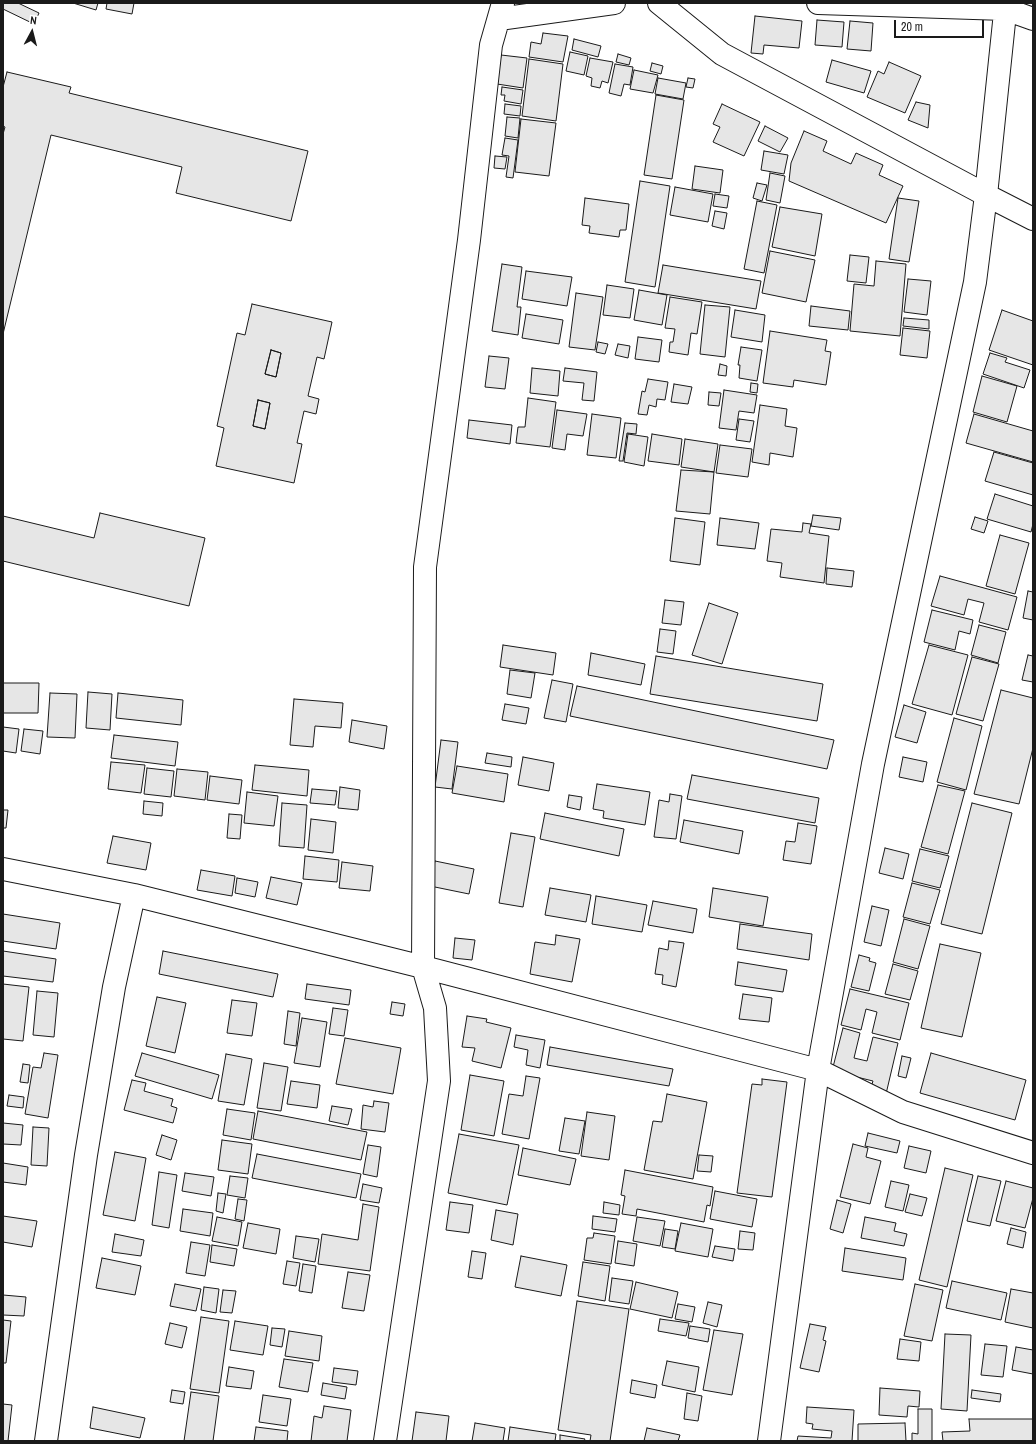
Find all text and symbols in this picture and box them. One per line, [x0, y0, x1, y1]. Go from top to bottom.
north arrow [12, 12, 52, 52]
scale bar [896, 12, 986, 38]
text: N [29, 13, 38, 27]
text: 20 m [901, 19, 923, 35]

